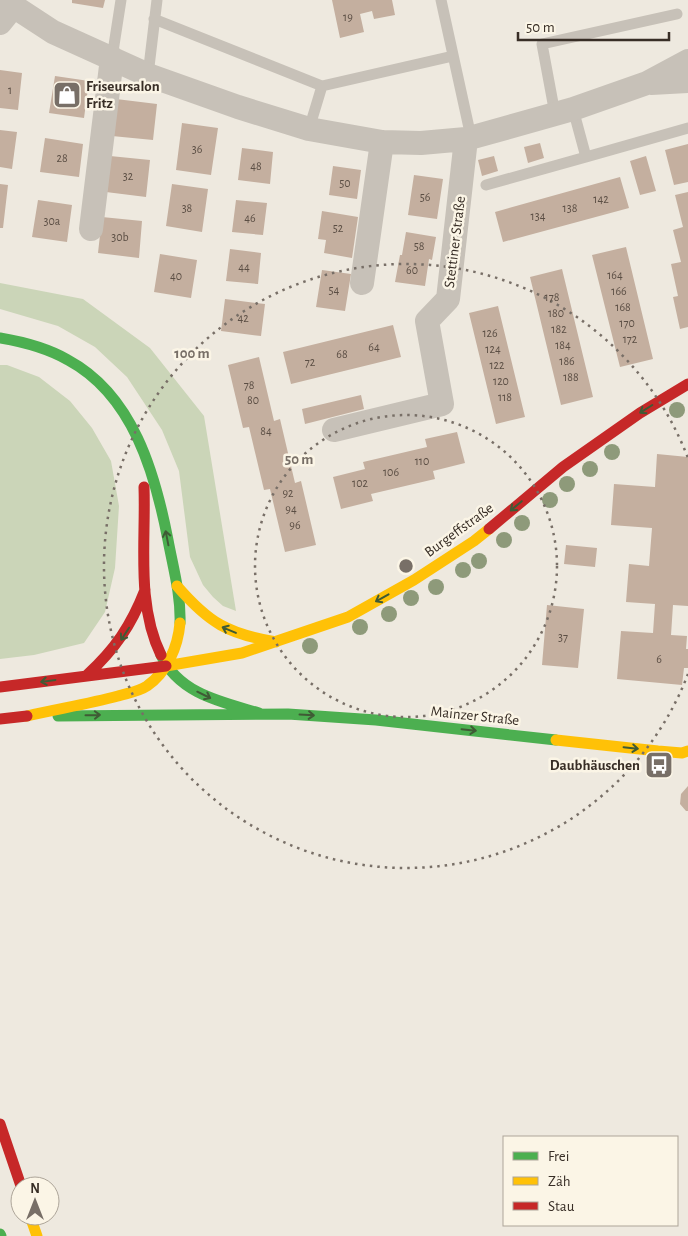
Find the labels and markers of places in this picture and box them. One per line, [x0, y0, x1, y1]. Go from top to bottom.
place label: Friseursalon Fritz [86, 79, 160, 111]
shop icon: Friseursalon Fritz [52, 80, 82, 110]
centre of rings [397, 557, 415, 575]
bus stop icon: Daubhäuschen [644, 750, 674, 780]
place label: Daubhäuschen [550, 758, 640, 773]

